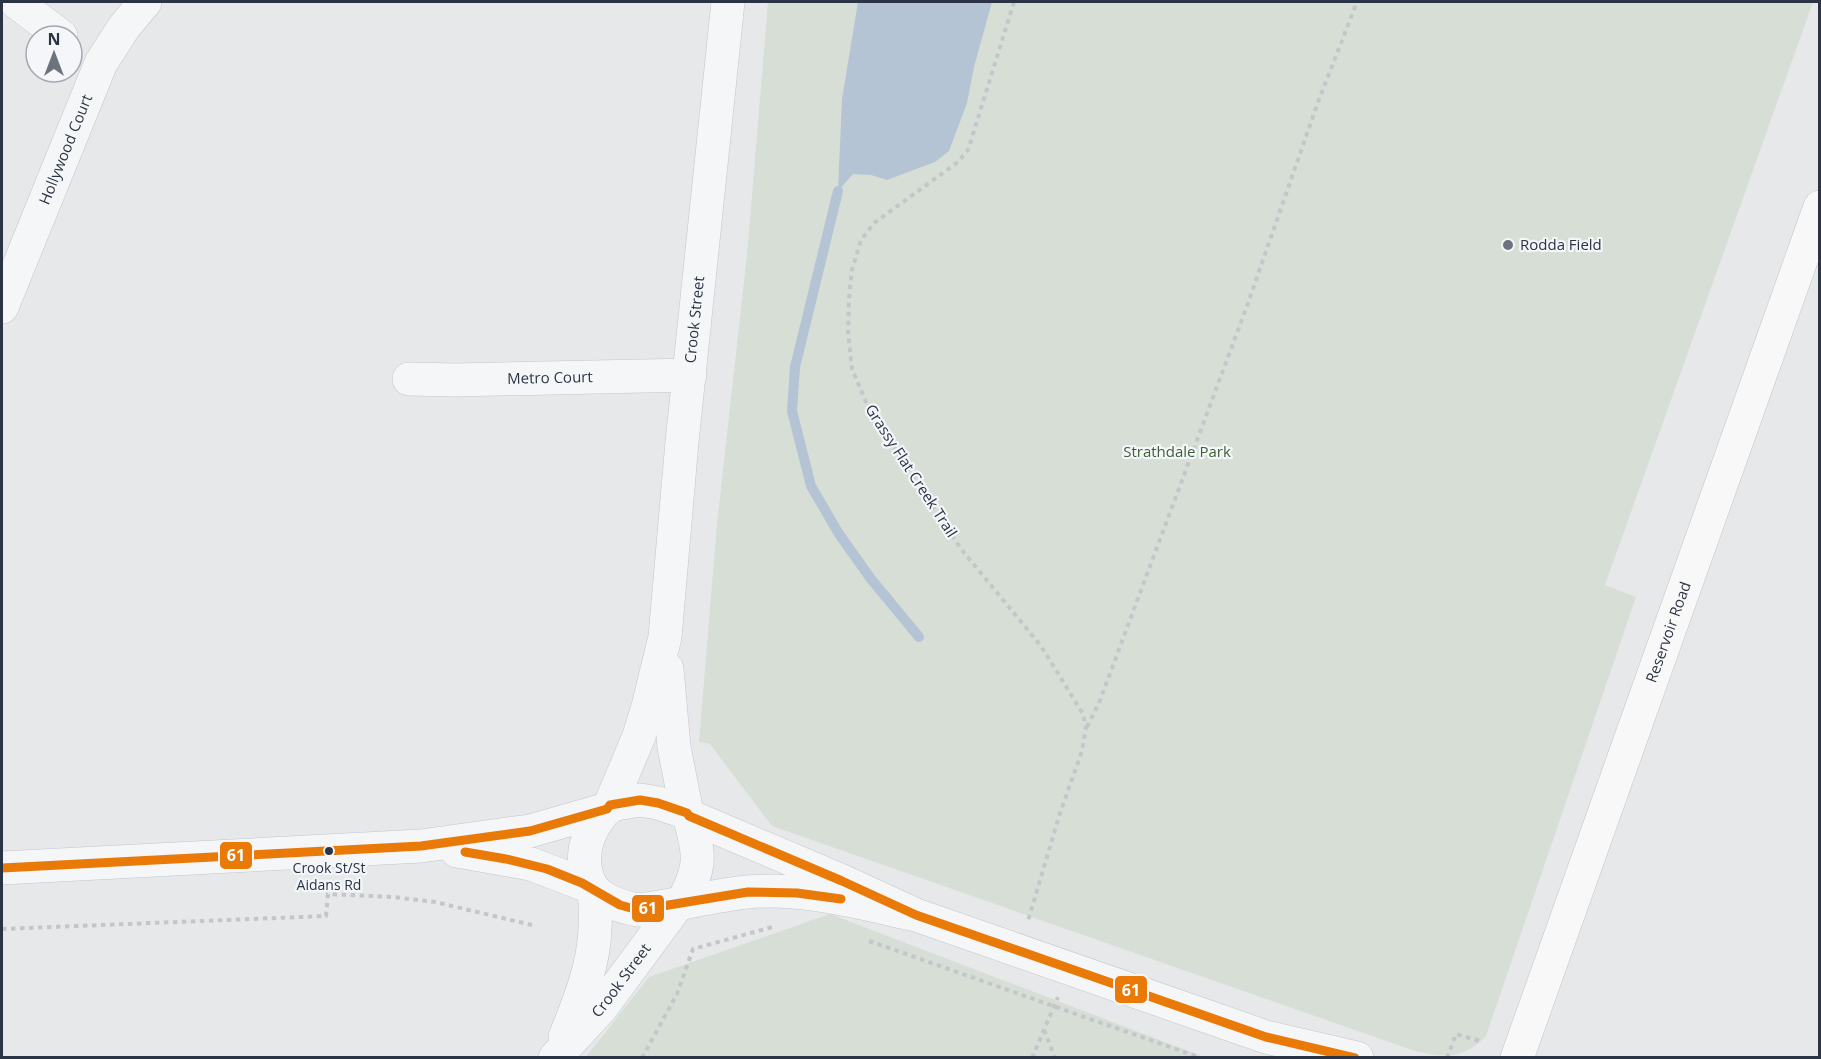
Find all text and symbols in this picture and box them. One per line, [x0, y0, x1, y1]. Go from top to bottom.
north arrow [24, 24, 84, 84]
text: N [47, 28, 61, 50]
street label: Hollywood Court [34, 91, 96, 207]
place label: Rodda Field [1520, 234, 1602, 254]
marker: Rodda Field [1501, 238, 1515, 252]
street label: Crook Street [679, 275, 708, 364]
street label: Metro Court [507, 366, 593, 388]
street label: Grassy Flat Creek Trail [861, 400, 962, 541]
park label: Strathdale Park [1123, 441, 1231, 461]
street label: Reservoir Road [1641, 579, 1695, 685]
line badge: 61 [219, 841, 253, 870]
text: 61 [227, 844, 245, 866]
marker: Crook St/St Aidans Rd [323, 845, 335, 857]
place label: Crook St/St Aidans Rd [293, 858, 365, 894]
line badge: 61 [631, 894, 665, 923]
text: 61 [639, 897, 657, 919]
street label: Crook Street [586, 939, 655, 1021]
line badge: 61 [1114, 975, 1148, 1004]
text: 61 [1122, 979, 1140, 1001]

